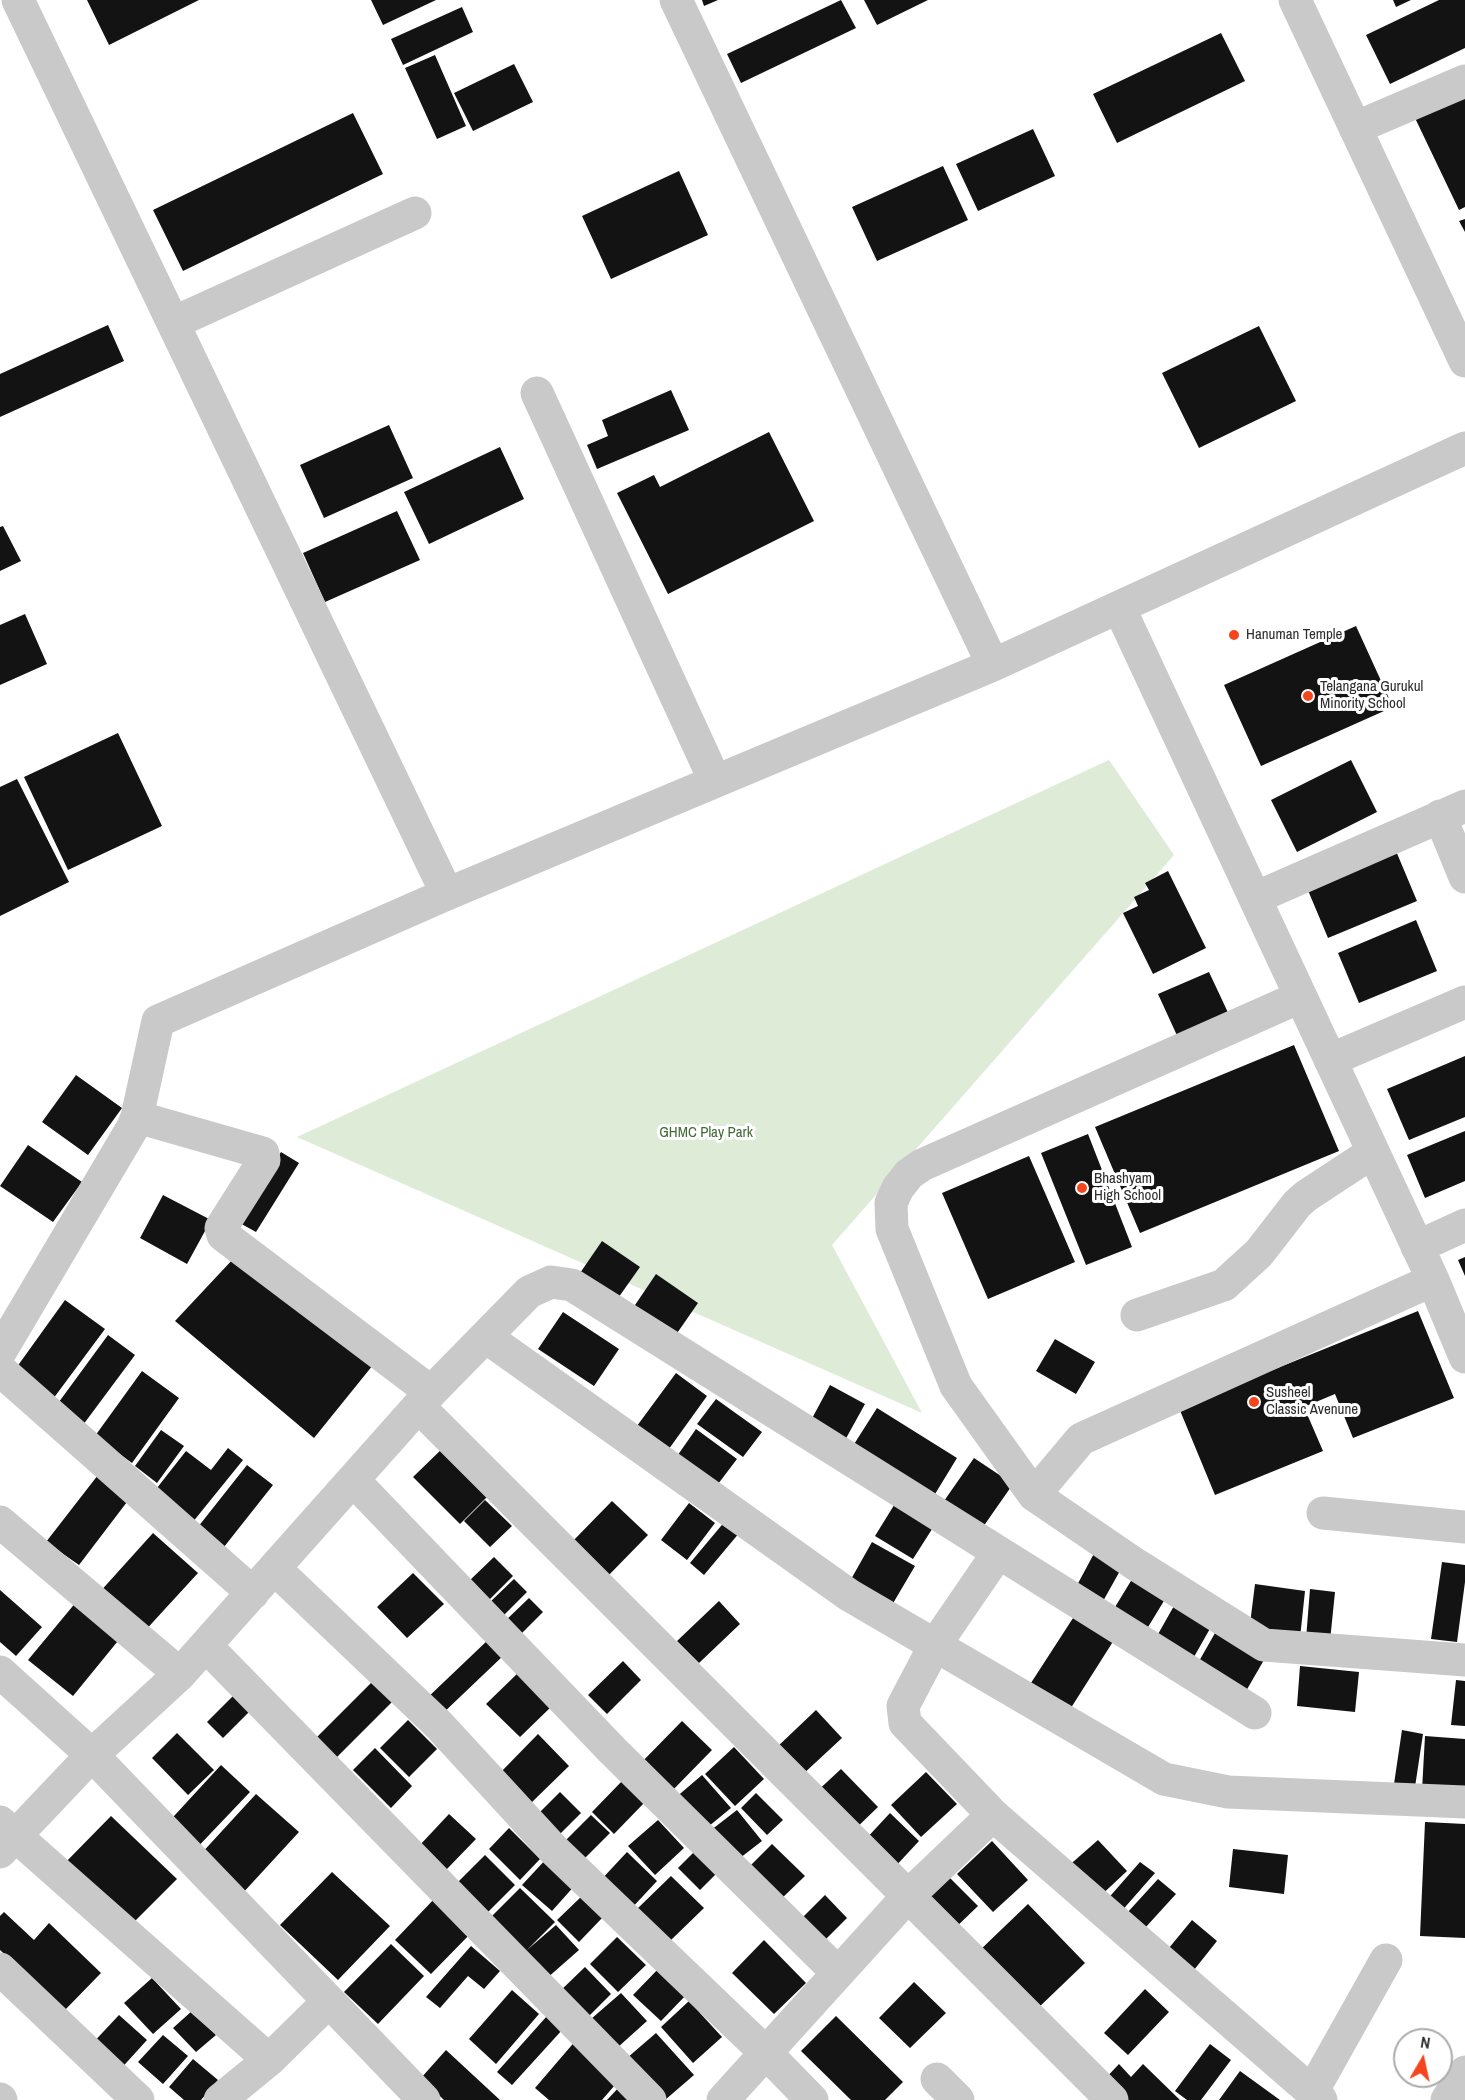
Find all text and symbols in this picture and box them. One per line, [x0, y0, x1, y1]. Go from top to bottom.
place label: Hanuman Temple [1246, 626, 1342, 644]
marker: Hanuman Temple [1227, 628, 1241, 642]
place label: Telangana Gurukul Minority School [1320, 678, 1423, 713]
marker: Telangana Gurukul Minority School [1301, 689, 1315, 703]
park label: GHMC Play Park [659, 1124, 753, 1142]
place label: Bhashyam High School [1094, 1170, 1161, 1205]
marker: Bhashyam High School [1075, 1181, 1089, 1195]
place label: Susheel Classic Avenune [1266, 1384, 1358, 1419]
marker: Susheel Classic Avenune [1247, 1395, 1261, 1409]
north arrow [1393, 2028, 1453, 2088]
text: N [1419, 2031, 1432, 2054]

